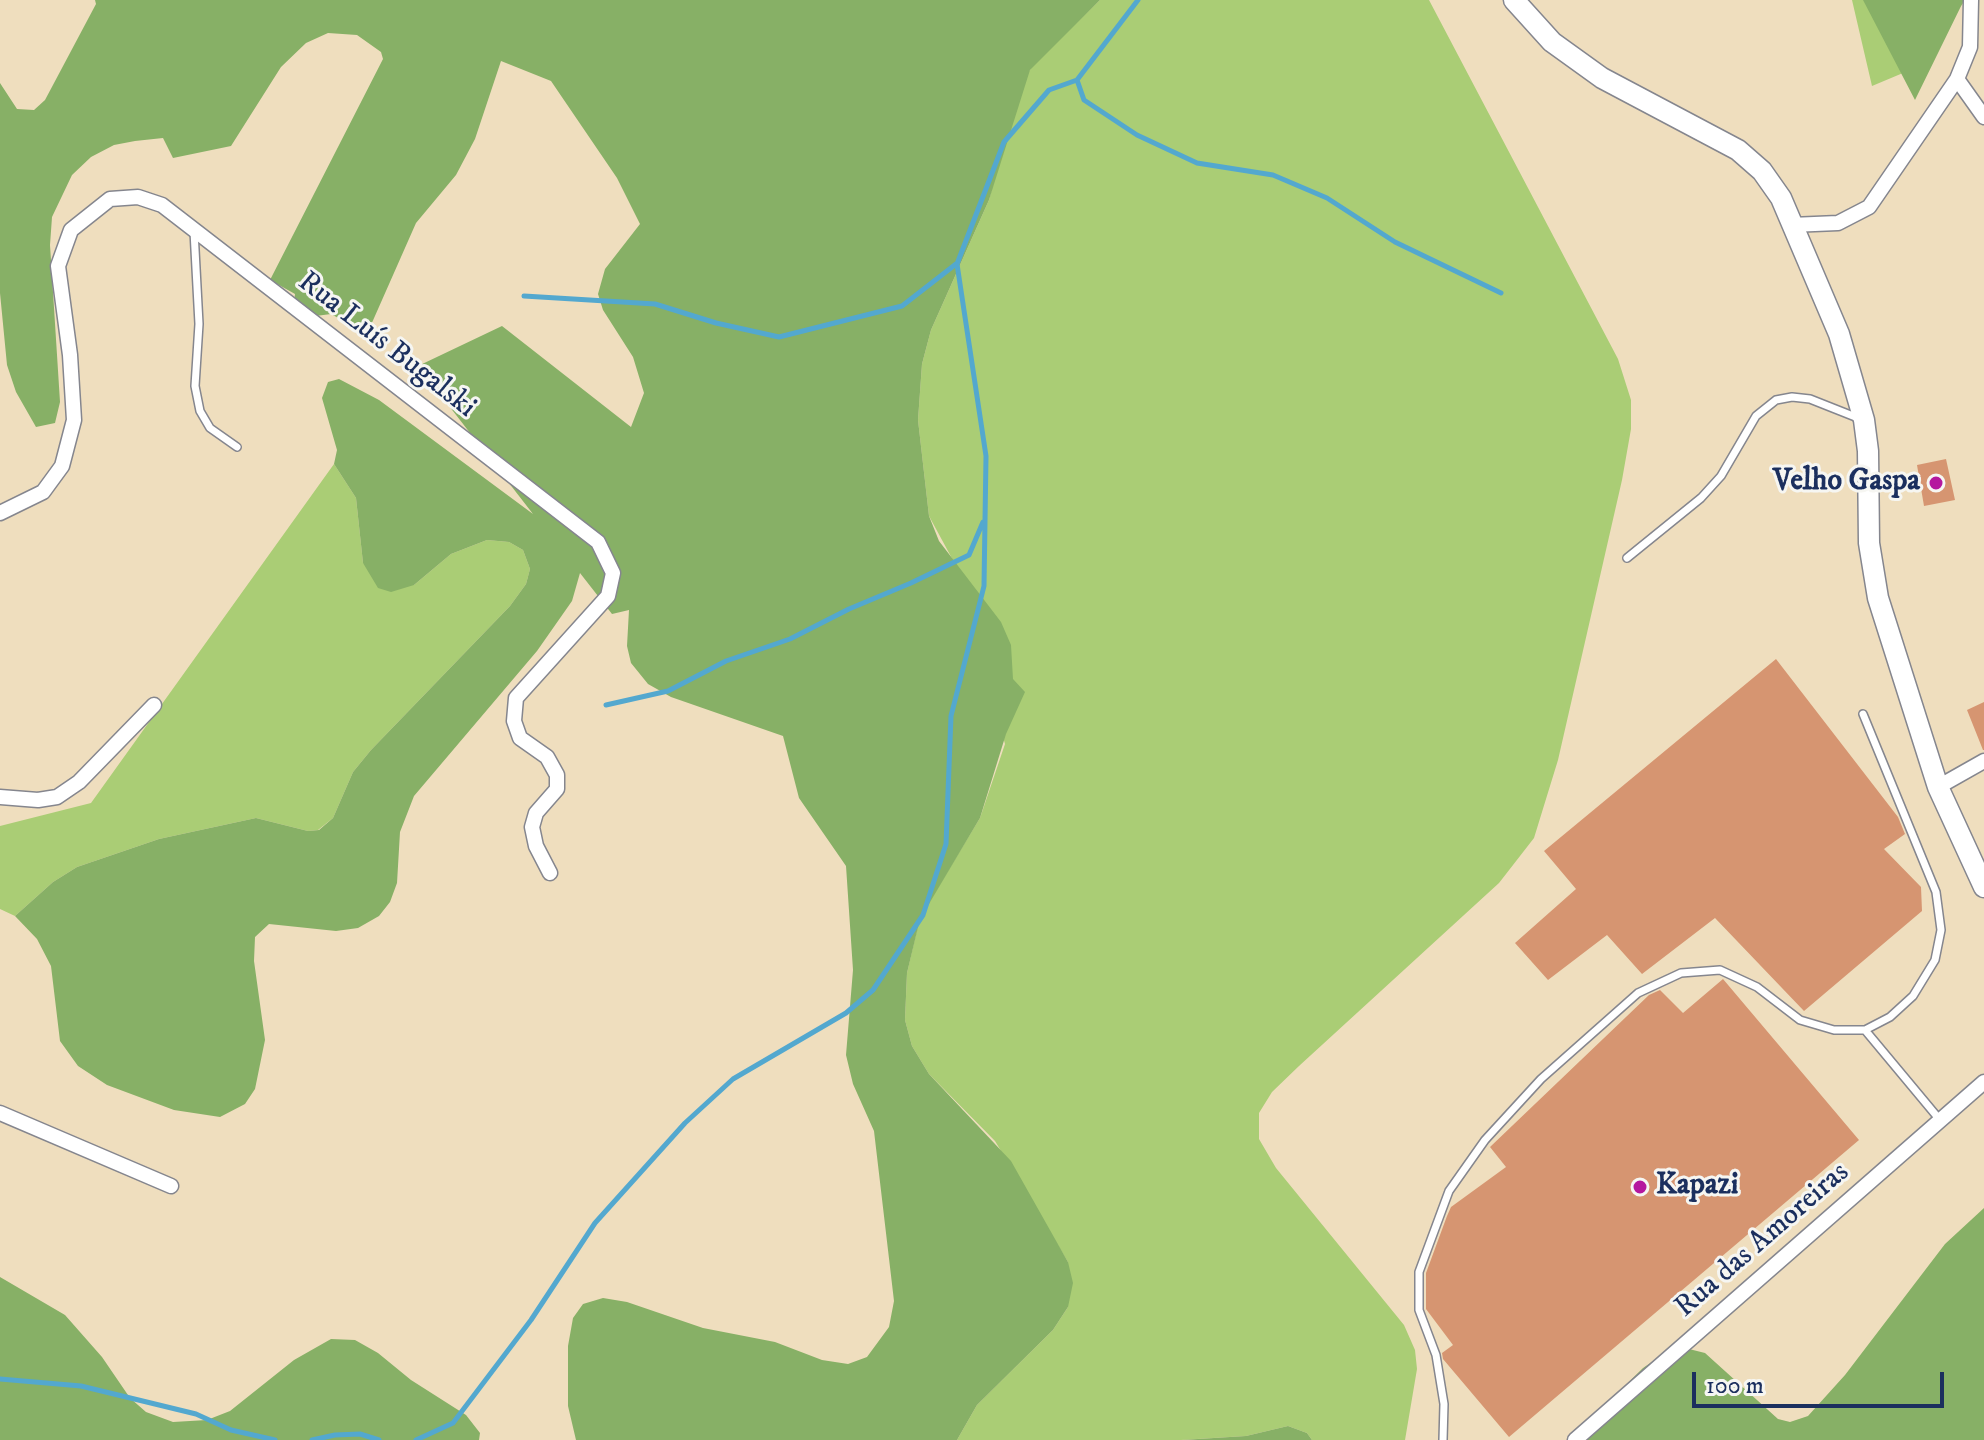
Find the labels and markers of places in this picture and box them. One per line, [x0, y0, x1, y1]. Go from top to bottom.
place label: Velho Gaspa [1773, 465, 1920, 501]
marker: Velho Gaspa [1927, 474, 1945, 492]
place label: Kapazi [1656, 1169, 1738, 1205]
marker: Kapazi [1631, 1178, 1649, 1196]

